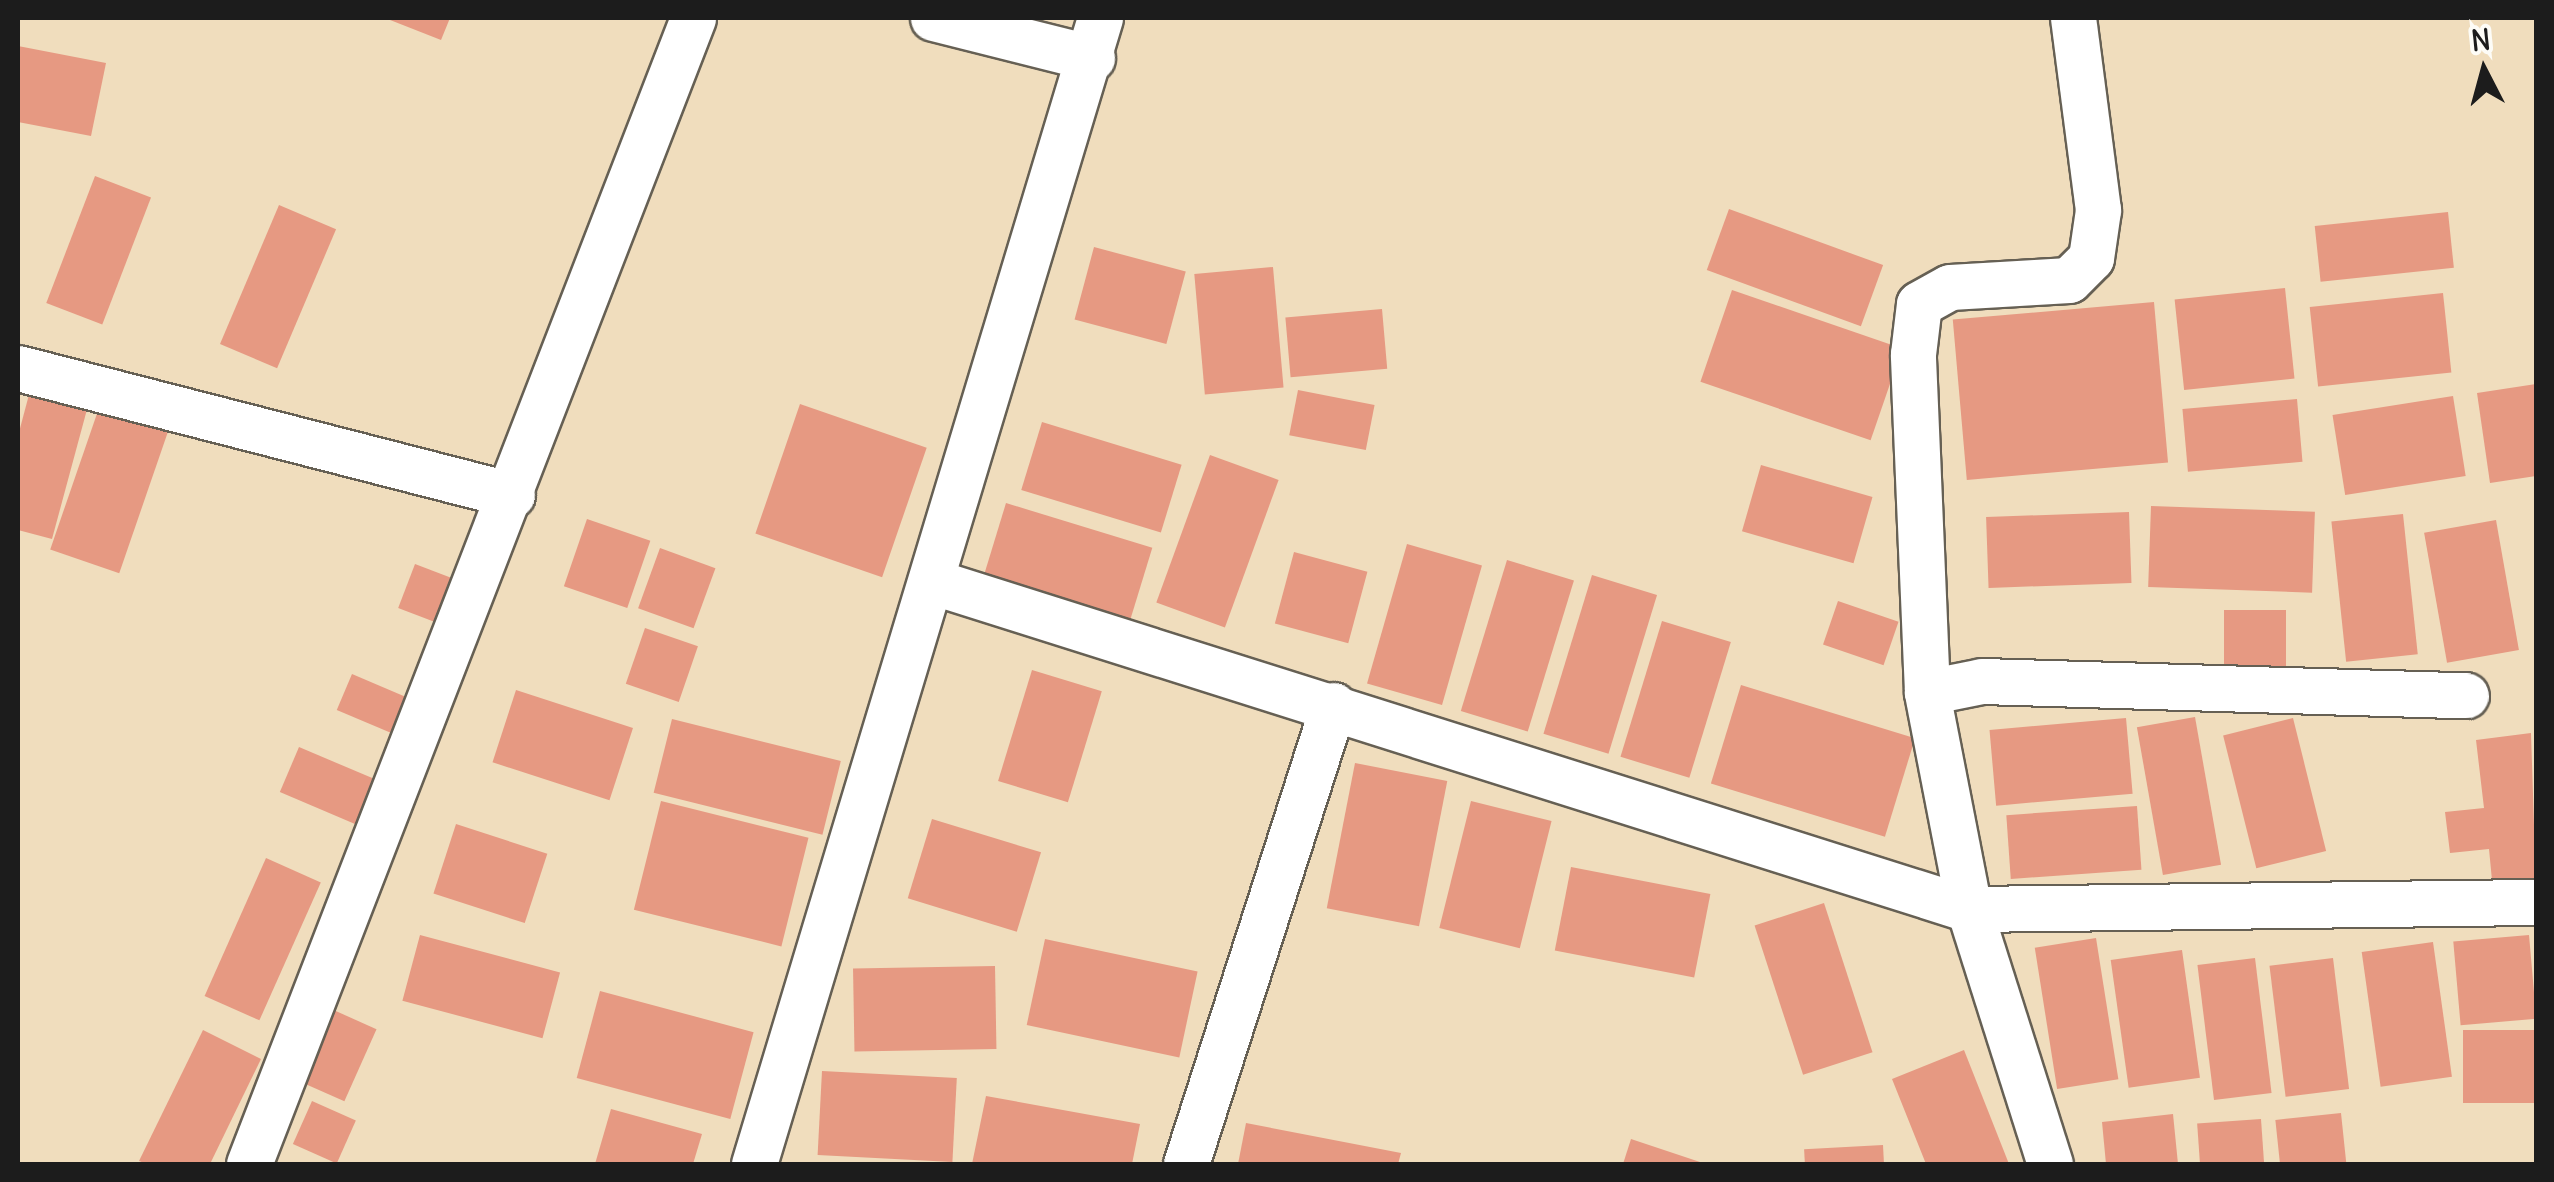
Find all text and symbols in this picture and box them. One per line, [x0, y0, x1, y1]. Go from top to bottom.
north arrow [2434, 20, 2534, 120]
text: N [2469, 21, 2492, 59]

